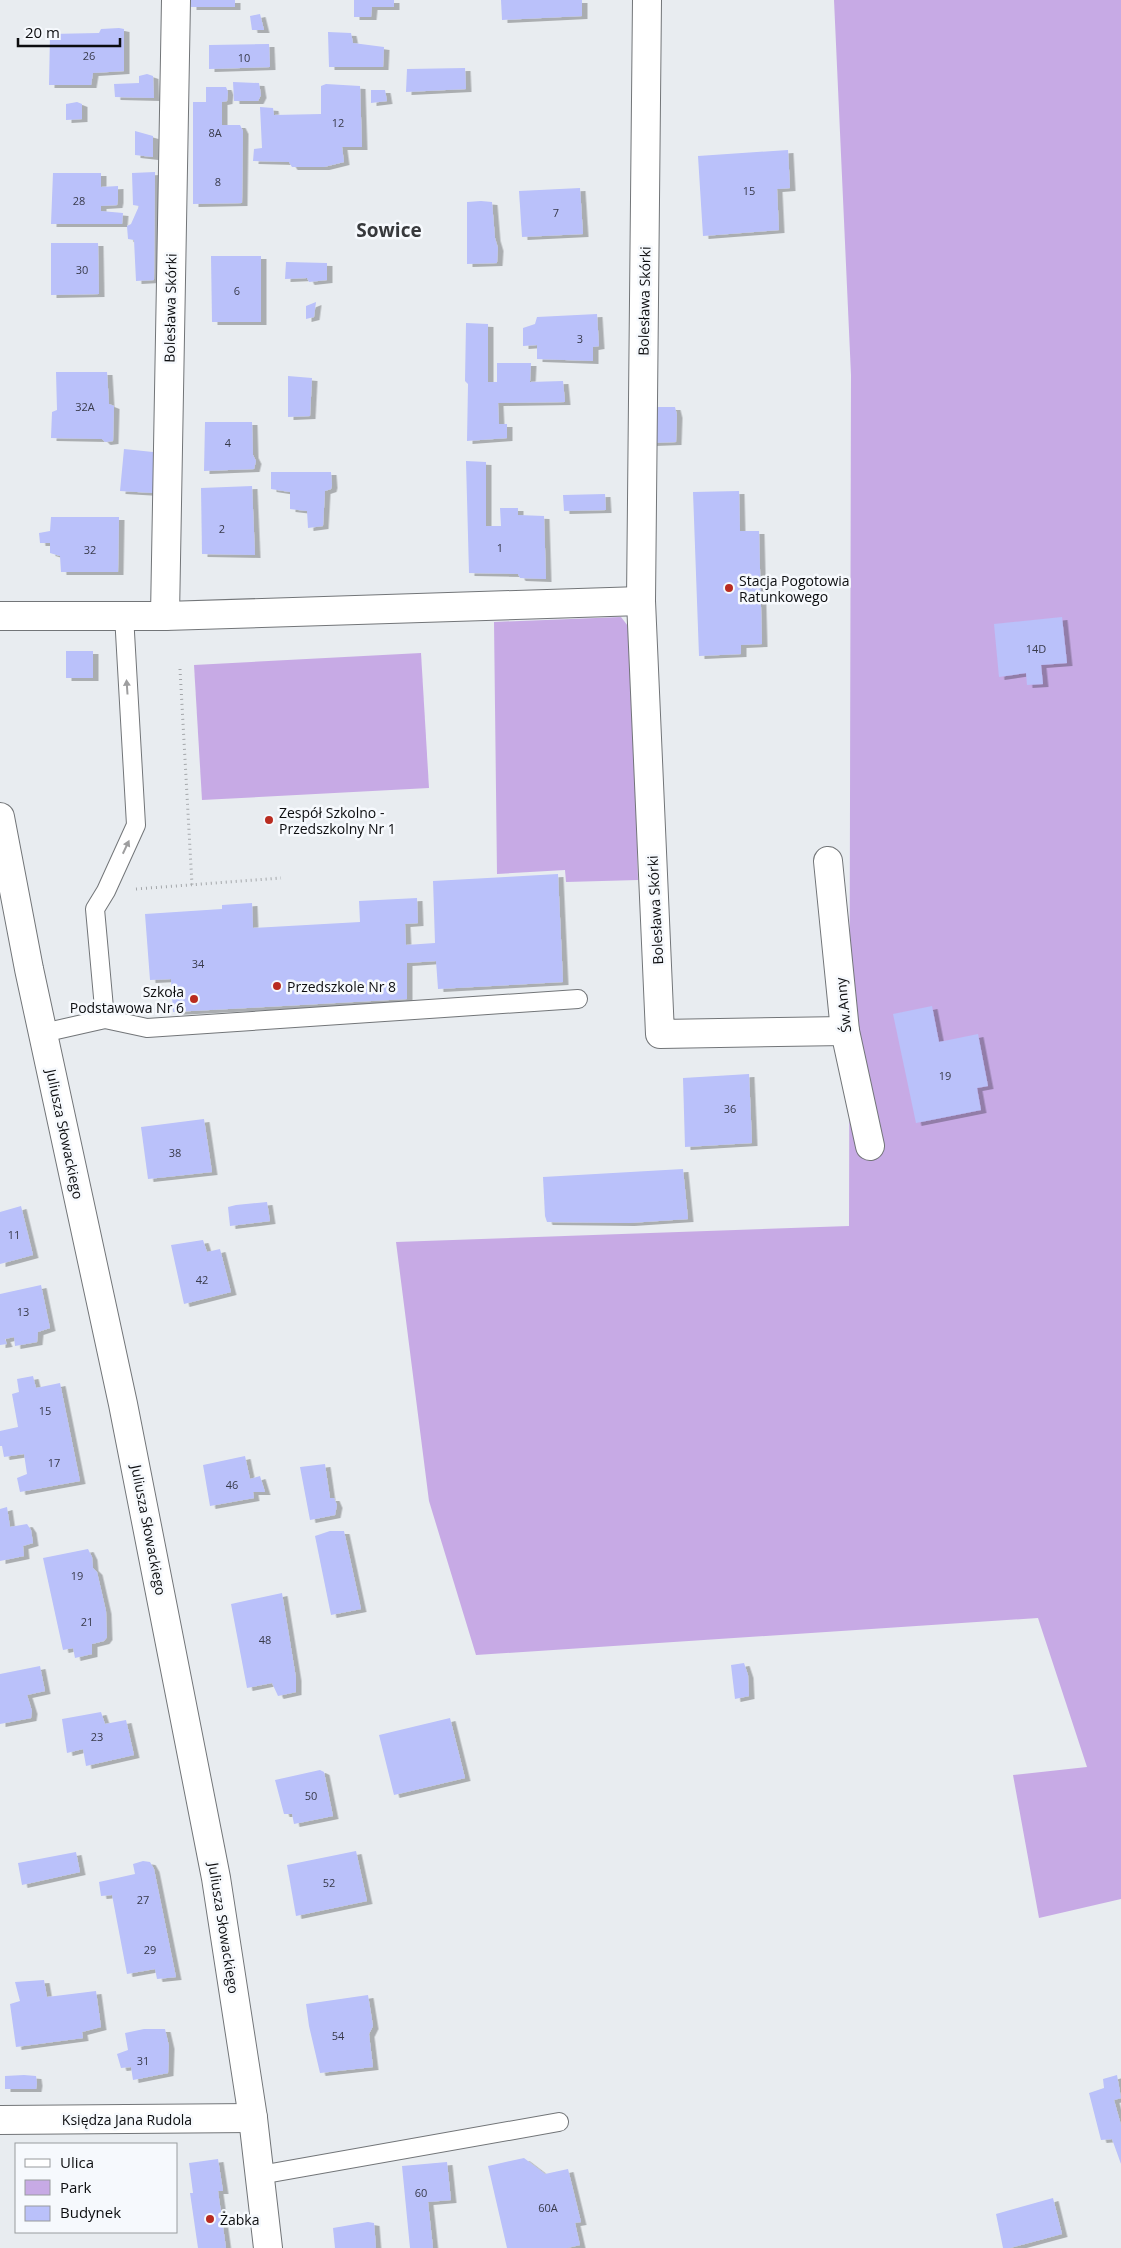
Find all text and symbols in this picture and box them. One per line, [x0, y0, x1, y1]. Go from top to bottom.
scale bar [18, 15, 120, 47]
text: 20 m [25, 22, 60, 42]
house number: 26 [83, 48, 95, 63]
house number: 10 [238, 50, 250, 65]
house number: 12 [332, 115, 344, 130]
house number: 8A [208, 125, 222, 140]
house number: 8 [215, 174, 221, 189]
house number: 15 [743, 183, 755, 198]
house number: 28 [73, 193, 85, 208]
house number: 7 [553, 205, 559, 220]
district label: Sowice [356, 217, 422, 243]
street label: Bolesława Skórki [634, 246, 654, 356]
street label: Bolesława Skórki [160, 253, 180, 363]
house number: 30 [76, 262, 88, 277]
house number: 6 [234, 283, 240, 298]
house number: 3 [577, 331, 583, 346]
house number: 32A [75, 399, 95, 414]
house number: 4 [225, 435, 232, 450]
house number: 2 [219, 521, 225, 536]
house number: 1 [497, 540, 503, 555]
house number: 32 [84, 542, 96, 557]
place label: Stacja Pogotowia Ratunkowego [739, 571, 850, 606]
marker: Stacja Pogotowia Ratunkowego [723, 582, 735, 594]
house number: 14D [1026, 641, 1046, 656]
one-way arrow [123, 678, 131, 694]
place label: Zespół Szkolno - Przedszkolny Nr 1 [279, 803, 396, 838]
marker: Zespół Szkolno - Przedszkolny Nr 1 [263, 814, 275, 826]
one-way arrow [122, 840, 130, 854]
street label: Bolesława Skórki [643, 855, 667, 965]
house number: 34 [192, 956, 205, 971]
street label: Św.Anny [831, 976, 855, 1033]
place label: Przedszkole Nr 8 [287, 977, 396, 996]
marker: Przedszkole Nr 8 [271, 980, 283, 992]
place label: Szkoła Podstawowa Nr 6 [70, 982, 184, 1017]
marker: Szkoła Podstawowa Nr 6 [188, 993, 200, 1005]
street label: Juliusza Słowackiego [42, 1065, 88, 1201]
house number: 19 [939, 1068, 951, 1083]
house number: 36 [724, 1101, 736, 1116]
house number: 38 [169, 1145, 181, 1160]
house number: 11 [8, 1227, 20, 1242]
house number: 42 [196, 1272, 208, 1287]
house number: 13 [17, 1304, 29, 1319]
house number: 15 [39, 1403, 51, 1418]
house number: 17 [48, 1455, 60, 1470]
street label: Juliusza Słowackiego [127, 1461, 171, 1597]
house number: 46 [226, 1477, 238, 1492]
house number: 19 [71, 1568, 83, 1583]
house number: 21 [81, 1614, 93, 1629]
house number: 48 [259, 1632, 271, 1647]
house number: 23 [91, 1729, 103, 1744]
house number: 50 [305, 1788, 317, 1803]
street label: Juliusza Słowackiego [204, 1859, 244, 1995]
house number: 52 [323, 1875, 335, 1890]
house number: 27 [137, 1892, 149, 1907]
house number: 29 [144, 1942, 156, 1957]
house number: 54 [332, 2028, 345, 2043]
house number: 31 [137, 2053, 149, 2068]
street label: Księdza Jana Rudola [62, 2110, 192, 2129]
legend [15, 2143, 178, 2233]
text: Ulica [60, 2152, 94, 2172]
text: Park [60, 2177, 91, 2197]
house number: 60 [415, 2185, 427, 2200]
house number: 60A [538, 2200, 558, 2215]
text: Budynek [60, 2202, 121, 2222]
place label: Żabka [220, 2210, 260, 2229]
marker: Żabka [204, 2213, 216, 2225]

